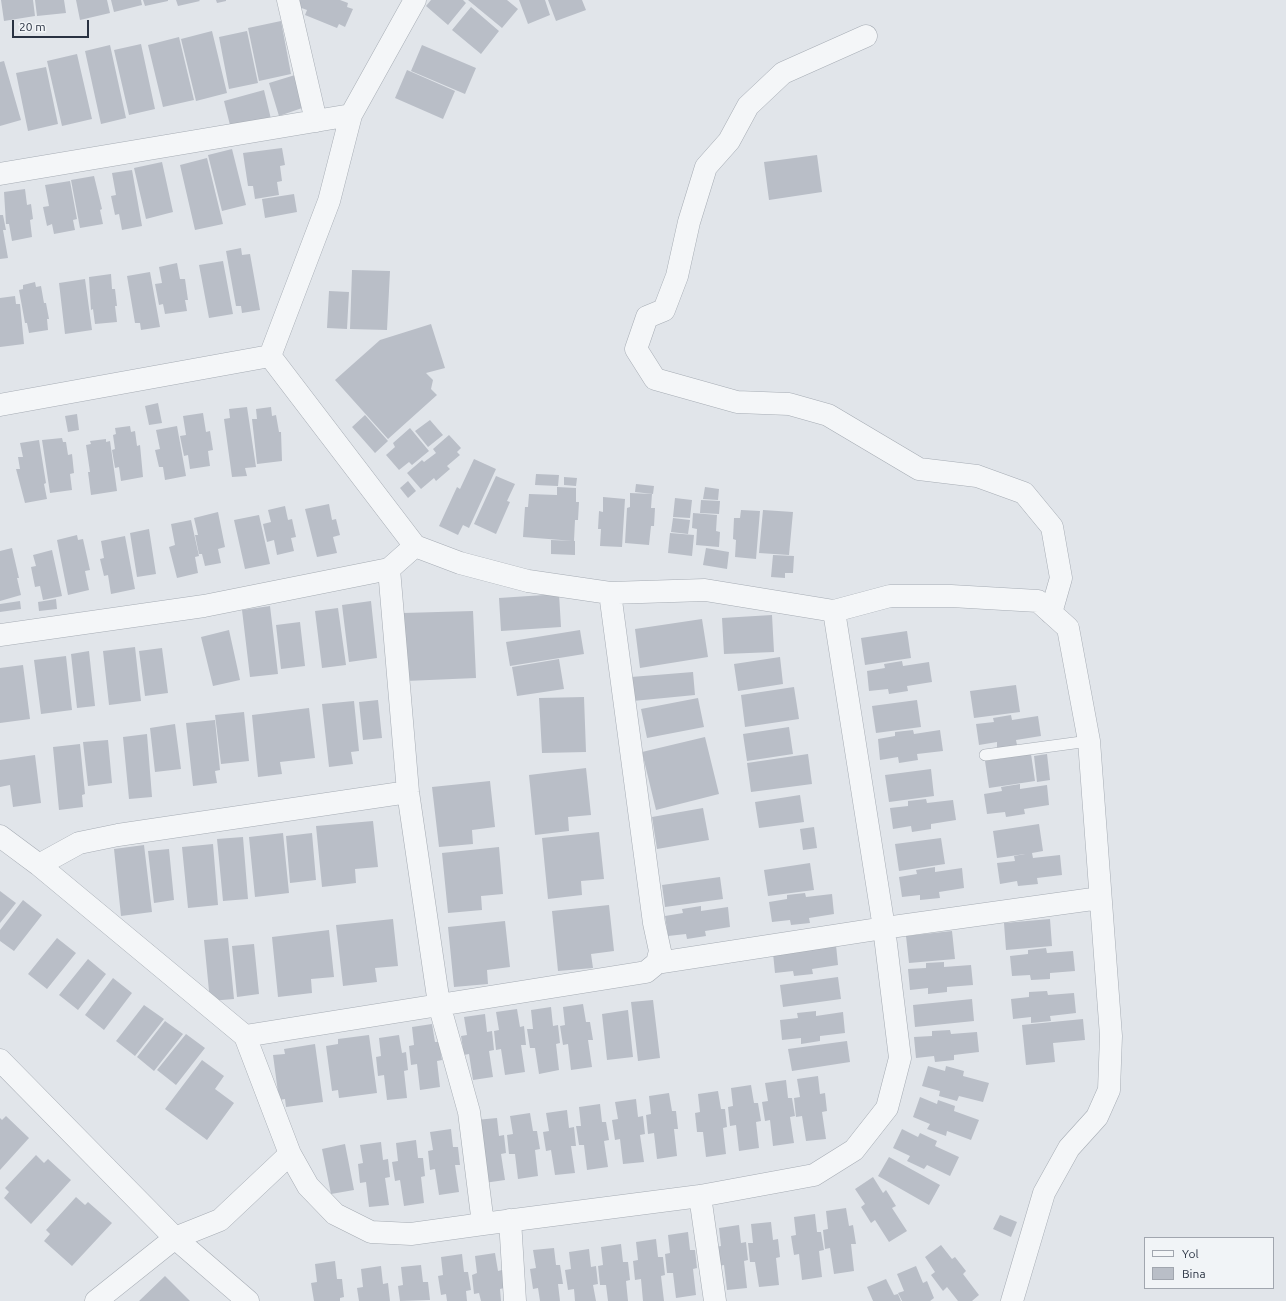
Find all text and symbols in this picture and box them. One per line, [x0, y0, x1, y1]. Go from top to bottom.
scale bar [14, 12, 91, 38]
text: 20 m [19, 20, 46, 33]
legend [1144, 1237, 1274, 1289]
text: Yol [1182, 1247, 1199, 1260]
text: Bina [1182, 1267, 1206, 1280]

